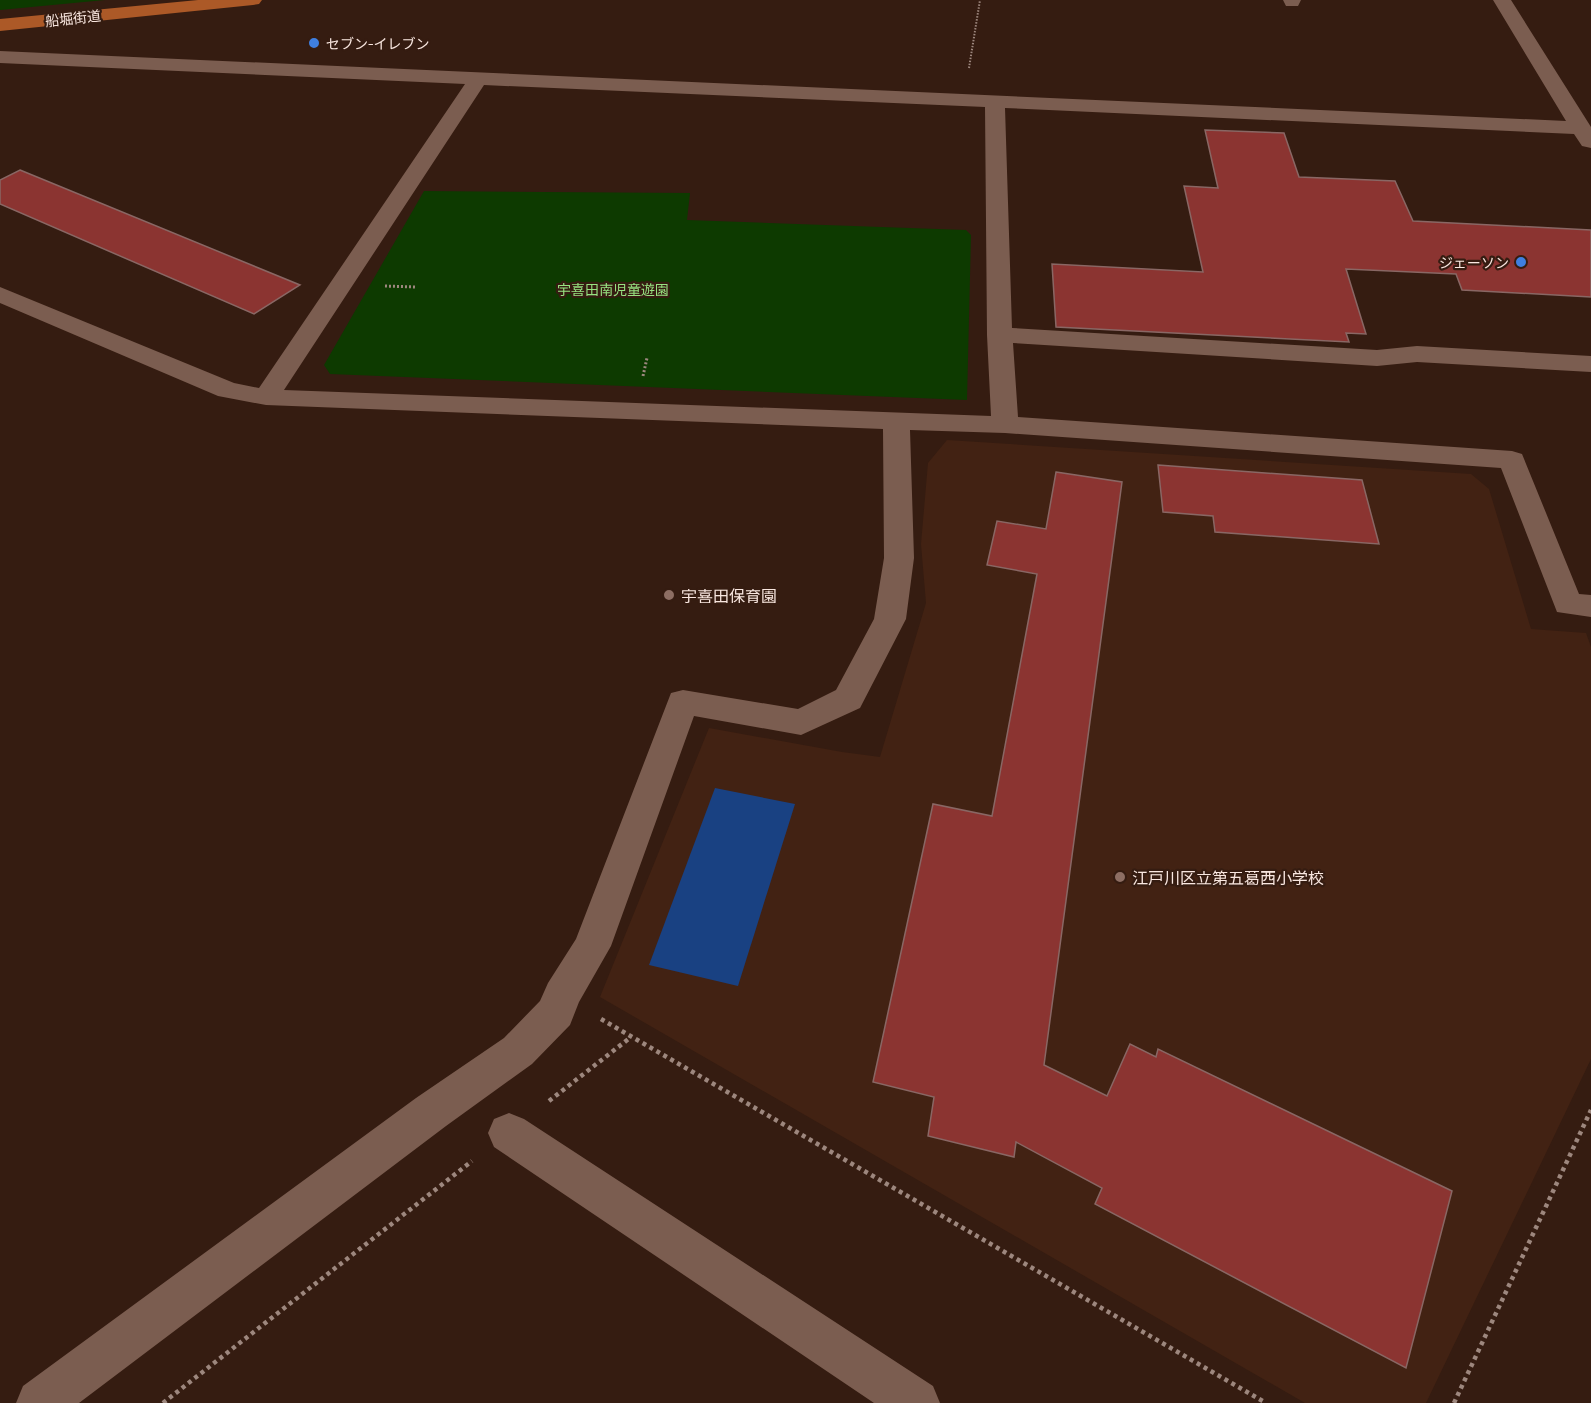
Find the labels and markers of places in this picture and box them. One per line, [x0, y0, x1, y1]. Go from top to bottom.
place label: セブン-イレブン [326, 35, 430, 52]
marker: セブン-イレブン [307, 36, 321, 50]
place label: ジェーソン [1439, 254, 1509, 271]
marker: ジェーソン [1514, 255, 1528, 269]
place label: 宇喜田保育園 [681, 586, 777, 605]
marker: 宇喜田保育園 [662, 588, 676, 602]
place label: 江戸川区立第五葛西小学校 [1132, 868, 1324, 887]
marker: 江戸川区立第五葛西小学校 [1113, 870, 1127, 884]

